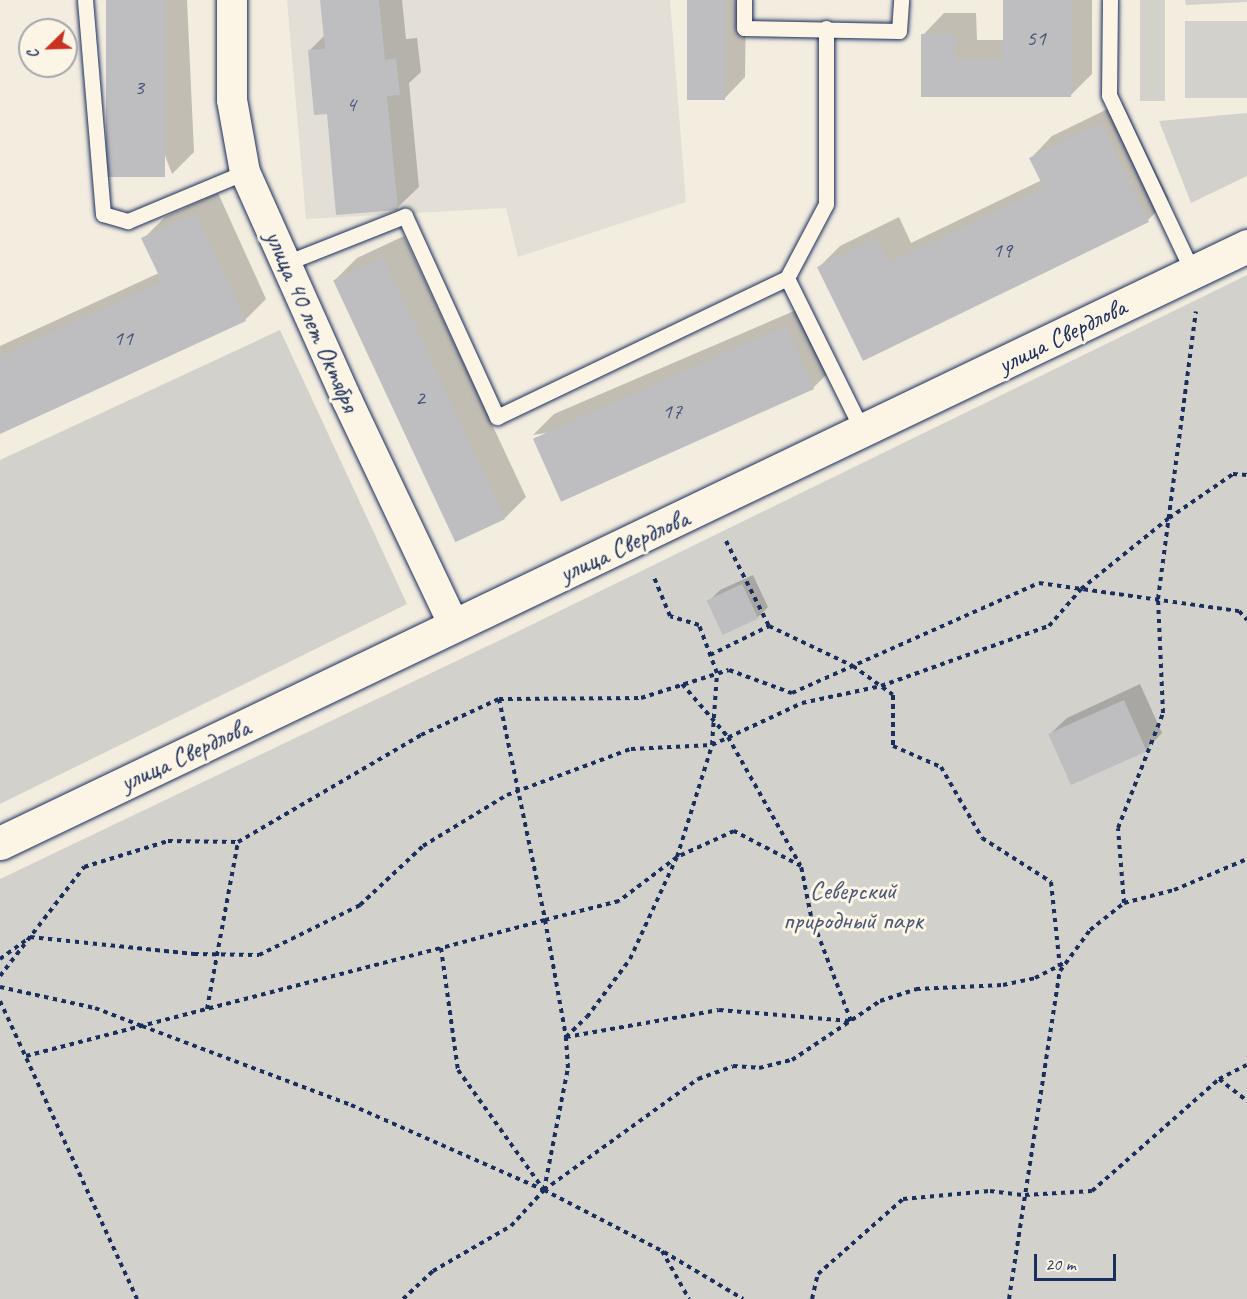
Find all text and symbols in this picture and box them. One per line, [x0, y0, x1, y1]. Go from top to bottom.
north arrow [18, 18, 78, 78]
house number: 51 [1026, 26, 1046, 52]
text: С [23, 47, 44, 62]
house number: 3 [134, 75, 144, 101]
house number: 4 [346, 92, 356, 118]
street label: улица 40 лет Октября [257, 224, 367, 418]
house number: 19 [992, 238, 1012, 264]
street label: улица Свердлова [993, 292, 1131, 380]
house number: 11 [113, 326, 133, 352]
house number: 2 [415, 386, 425, 412]
house number: 17 [662, 399, 682, 425]
street label: улица Свердлова [554, 503, 694, 589]
street label: улица Свердлова [115, 712, 255, 798]
park label: Северский природный парк [783, 875, 923, 936]
scale bar [1037, 1242, 1120, 1280]
text: 20 m [1045, 1253, 1076, 1275]

